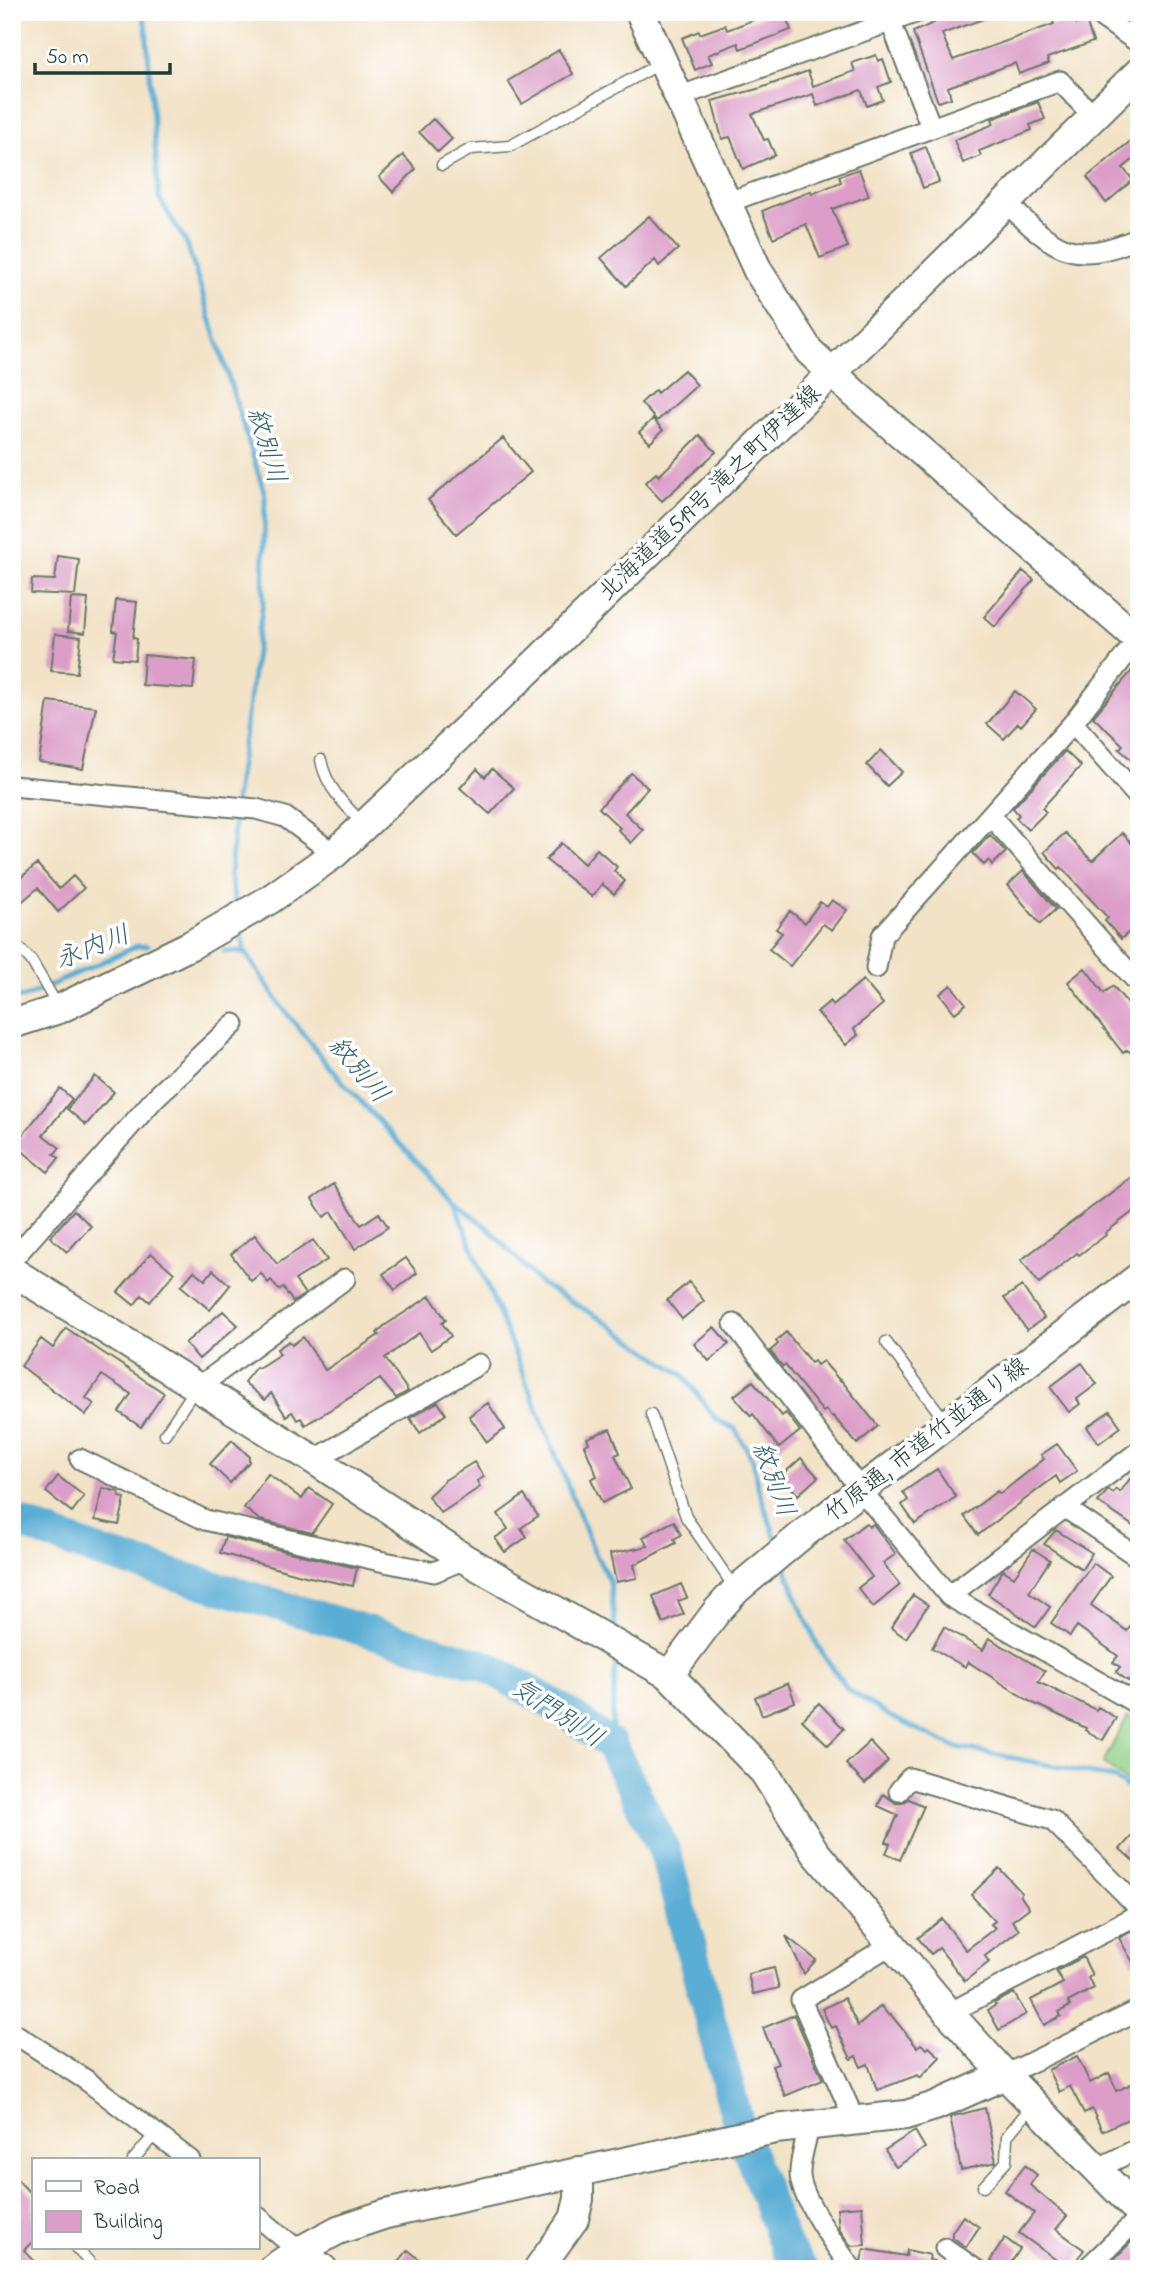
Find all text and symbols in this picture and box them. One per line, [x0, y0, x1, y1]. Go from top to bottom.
scale bar [35, 32, 170, 76]
text: 50 m [46, 43, 89, 73]
street label: 北海道道519号 滝之町伊達線 [591, 377, 830, 610]
water label: 紋別川 [236, 403, 294, 489]
water label: 永内川 [50, 917, 136, 981]
water label: 紋別川 [318, 1029, 397, 1113]
street label: 竹原通, 市道竹並通り線 [818, 1350, 1037, 1532]
water label: 紋別川 [741, 1437, 803, 1523]
water label: 気門別川 [502, 1670, 610, 1759]
legend [32, 2158, 259, 2250]
text: Road [94, 2174, 140, 2204]
text: Building [93, 2208, 163, 2240]

